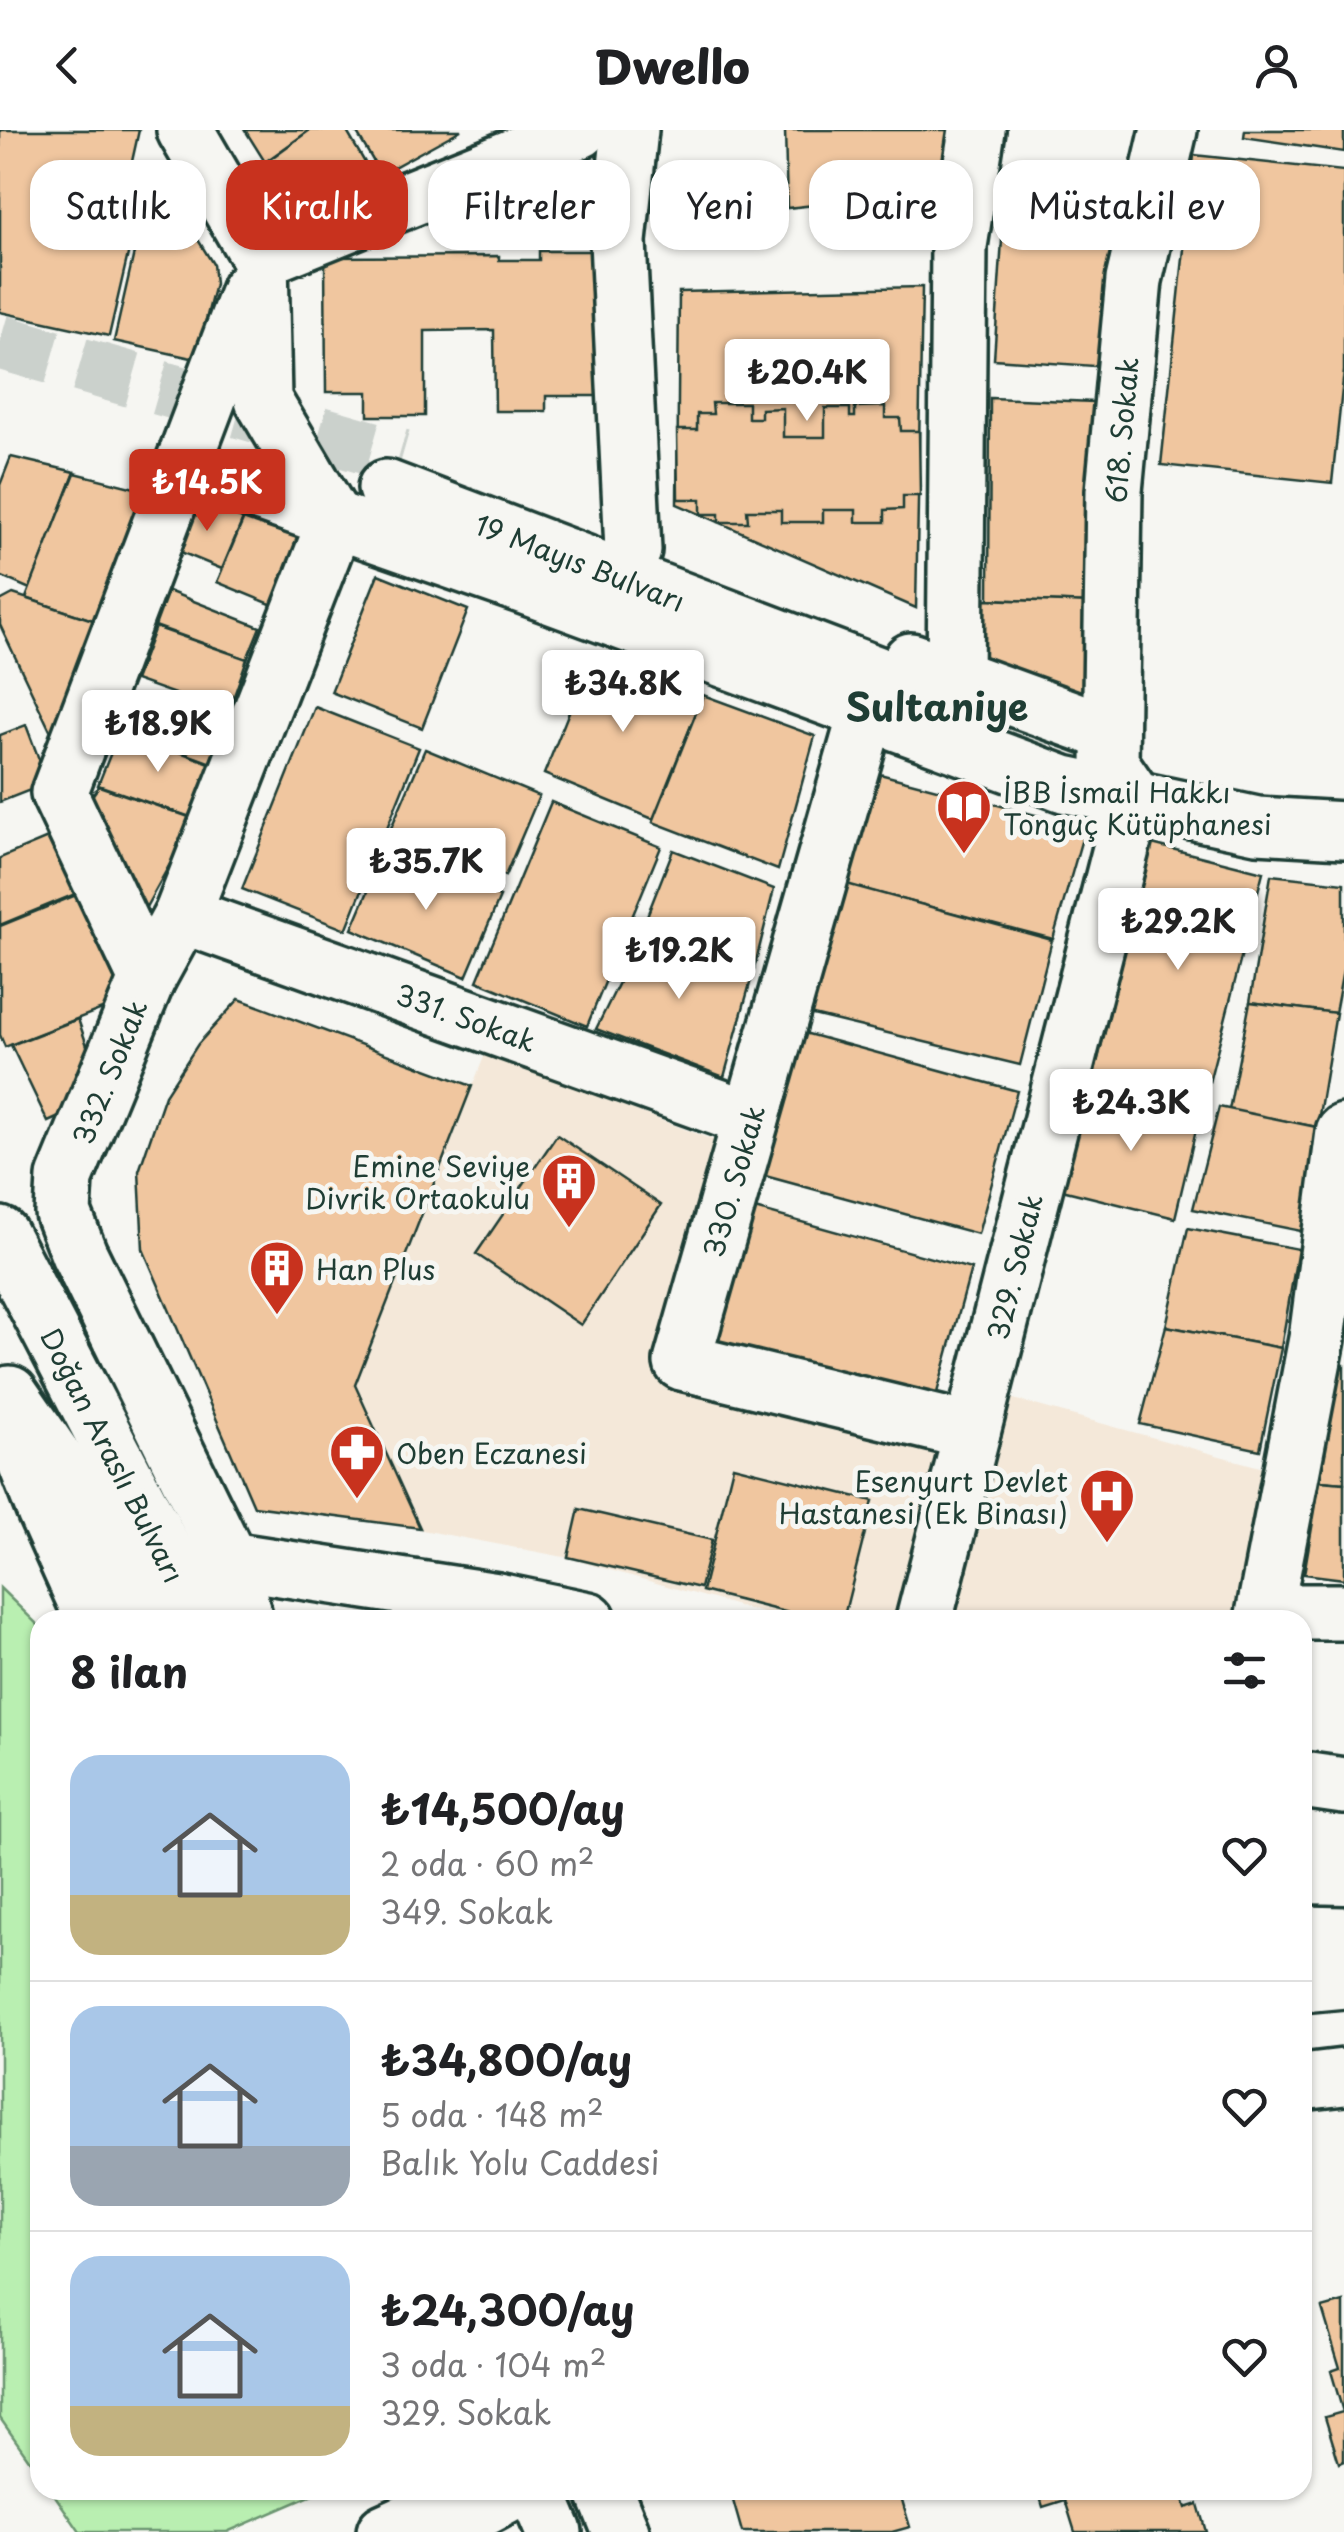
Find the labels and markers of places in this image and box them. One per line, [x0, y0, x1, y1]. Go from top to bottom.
pin: ₺20.4K [726, 339, 888, 424]
pin: ₺14.5K [126, 449, 288, 534]
pin: ₺34.8K [542, 650, 704, 735]
pin: ₺18.9K [77, 690, 239, 775]
place label: İBB İsmail Hakkı Tonguç Kütüphanesi [1003, 770, 1272, 845]
library icon: İBB İsmail Hakkı Tonguç Kütüphanesi [934, 777, 994, 856]
pin: ₺35.7K [345, 828, 507, 913]
pin: ₺29.2K [1097, 888, 1259, 973]
pin: ₺19.2K [598, 917, 760, 1002]
pin: ₺24.3K [1050, 1069, 1212, 1154]
place label: Emine Seviye Divrik Ortaokulu [305, 1144, 530, 1219]
building icon: Emine Seviye Divrik Ortaokulu [539, 1151, 599, 1230]
building icon: Han Plus [247, 1238, 307, 1317]
place label: Han Plus [316, 1247, 435, 1290]
pharmacy icon: Oben Eczanesi [327, 1422, 387, 1501]
place label: Oben Eczanesi [396, 1431, 587, 1474]
place label: Esenyurt Devlet Hastanesi (Ek Binası) [779, 1459, 1068, 1534]
hospital icon: Esenyurt Devlet Hastanesi (Ek Binası) [1077, 1466, 1137, 1545]

